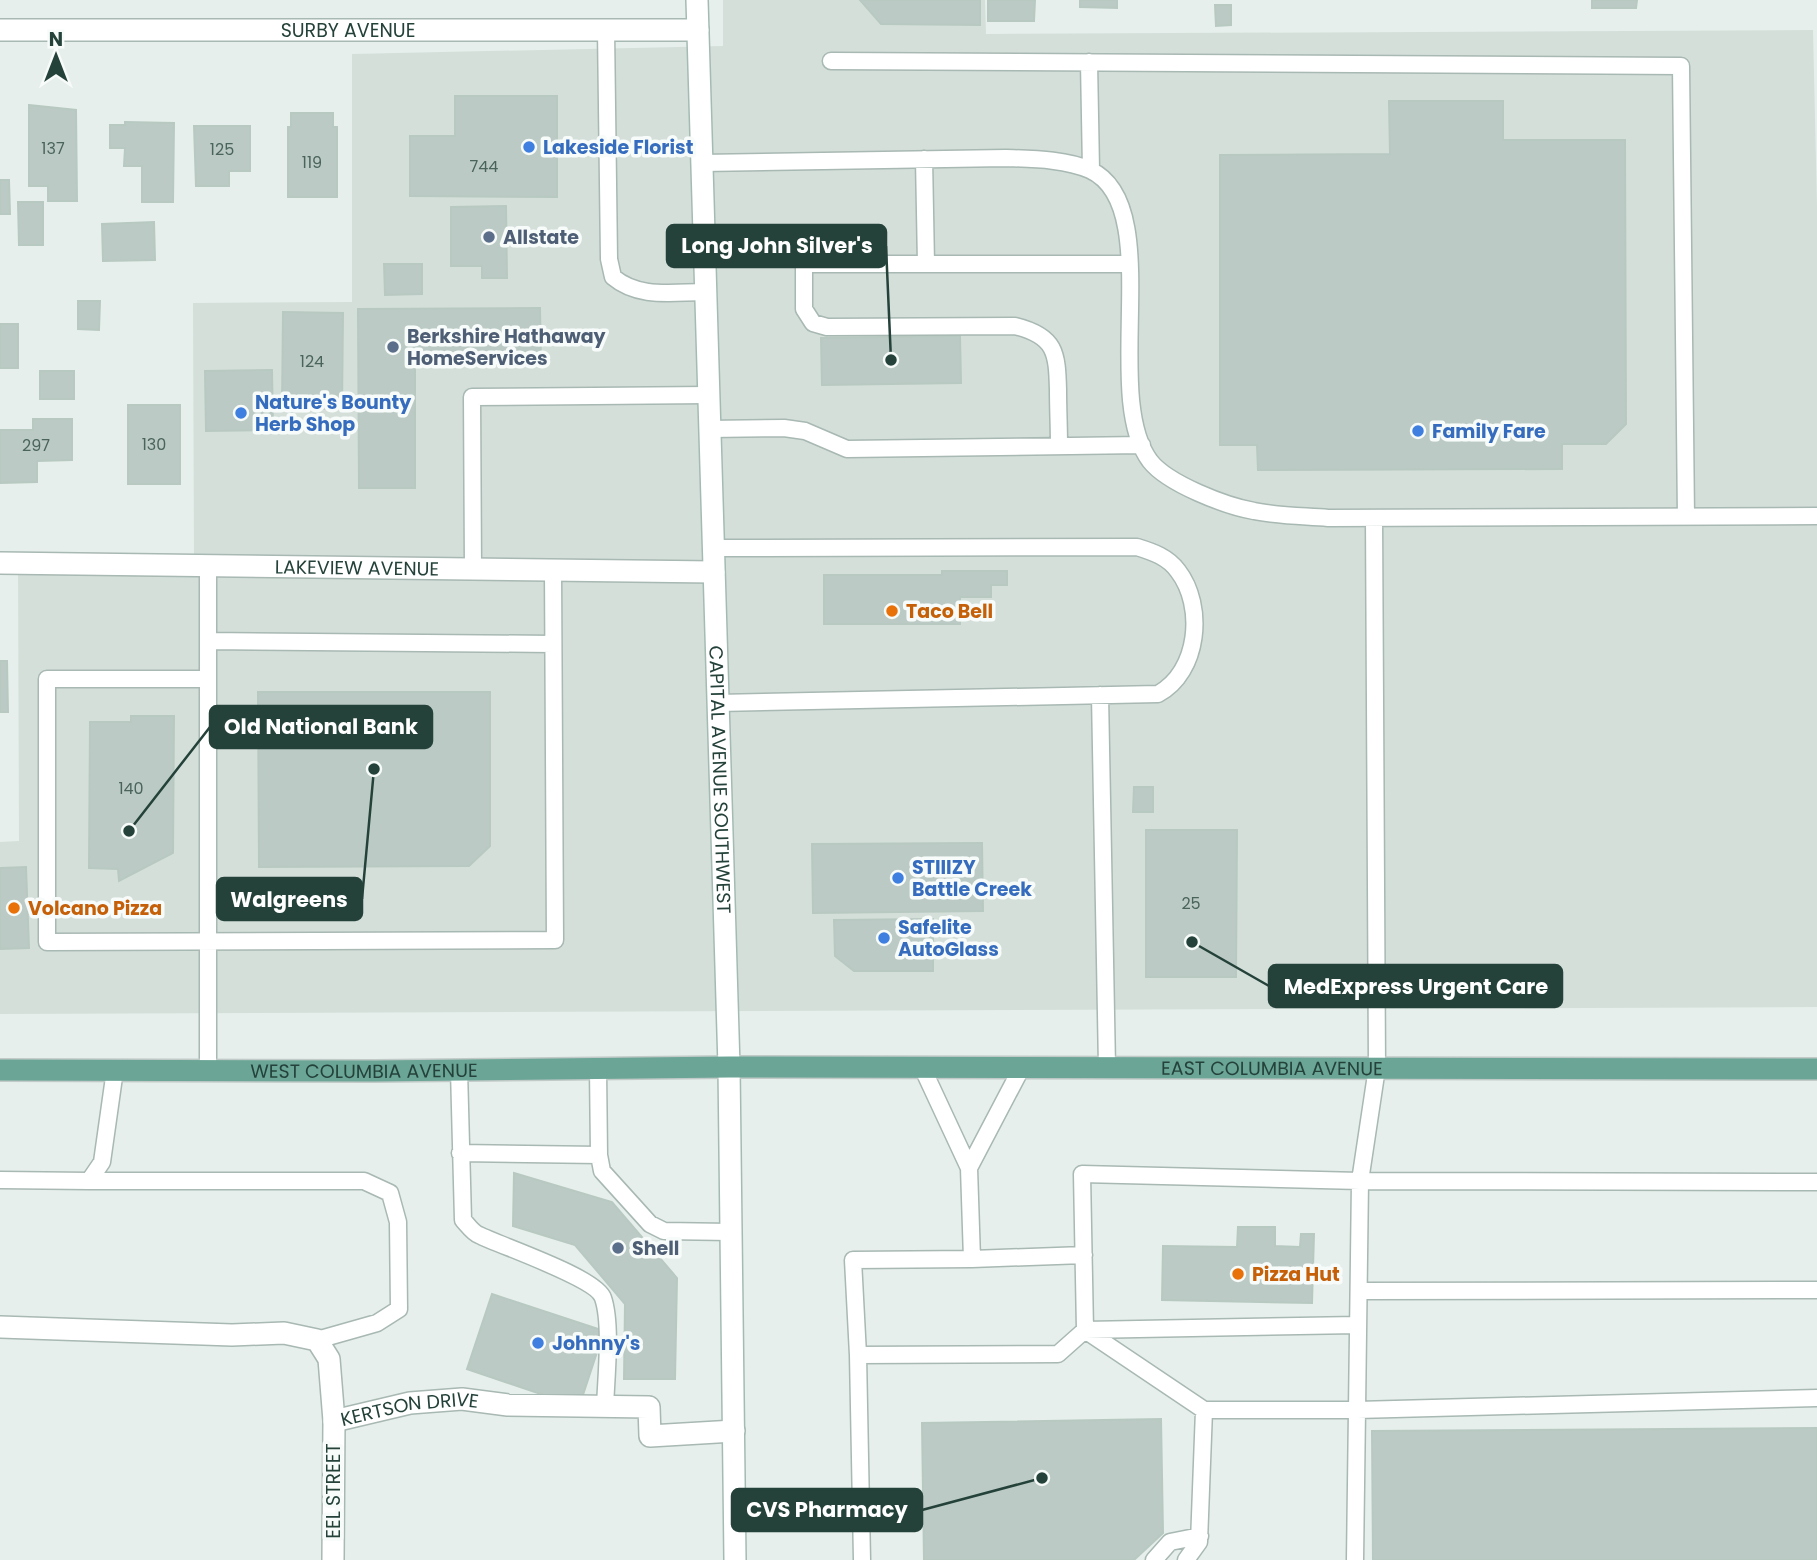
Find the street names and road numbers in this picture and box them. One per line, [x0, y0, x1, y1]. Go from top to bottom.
street label: SURBY AVENUE [281, 17, 415, 44]
street label: LAKEVIEW AVENUE [275, 553, 439, 583]
street label: CAPITAL AVENUE SOUTHWEST [702, 645, 737, 914]
street label: EAST COLUMBIA AVENUE [1161, 1055, 1383, 1082]
street label: WEST COLUMBIA AVENUE [250, 1057, 478, 1085]
street label: KERTSON DRIVE [338, 1385, 480, 1433]
street label: EEL STREET [320, 1443, 347, 1539]

